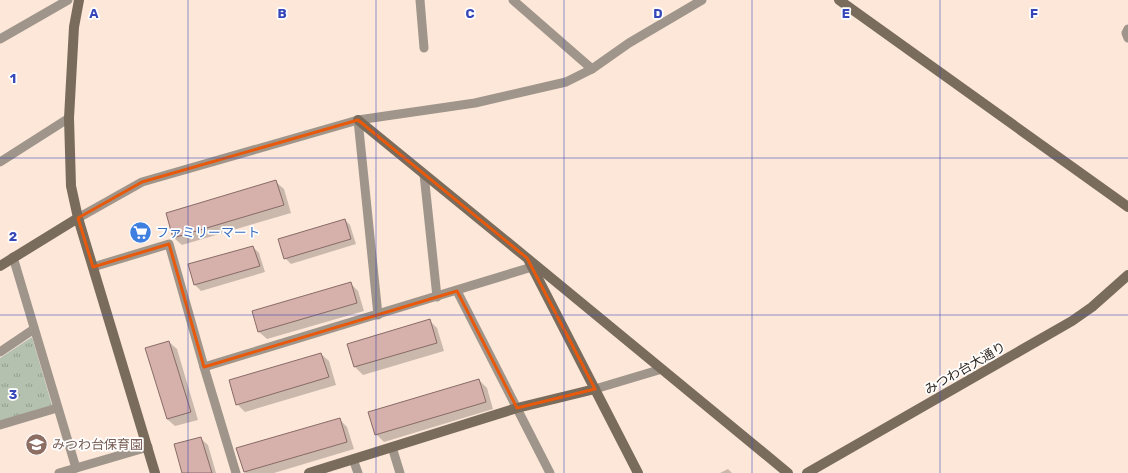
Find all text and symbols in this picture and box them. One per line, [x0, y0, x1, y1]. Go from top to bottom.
text: A [89, 6, 99, 21]
text: B [277, 6, 287, 21]
text: C [465, 6, 475, 21]
text: D [653, 6, 663, 21]
text: E [842, 6, 850, 21]
text: F [1030, 6, 1038, 21]
text: 1 [10, 71, 16, 86]
supermarket icon: ファミリーマート [128, 219, 154, 245]
place label: ファミリーマート [156, 225, 260, 240]
text: 2 [9, 229, 17, 244]
street label: みつわ台大通り [922, 339, 1008, 397]
text: 3 [9, 387, 18, 402]
school or university icon: みつわ台保育園 [24, 431, 50, 457]
place label: みつわ台保育園 [52, 437, 143, 452]

